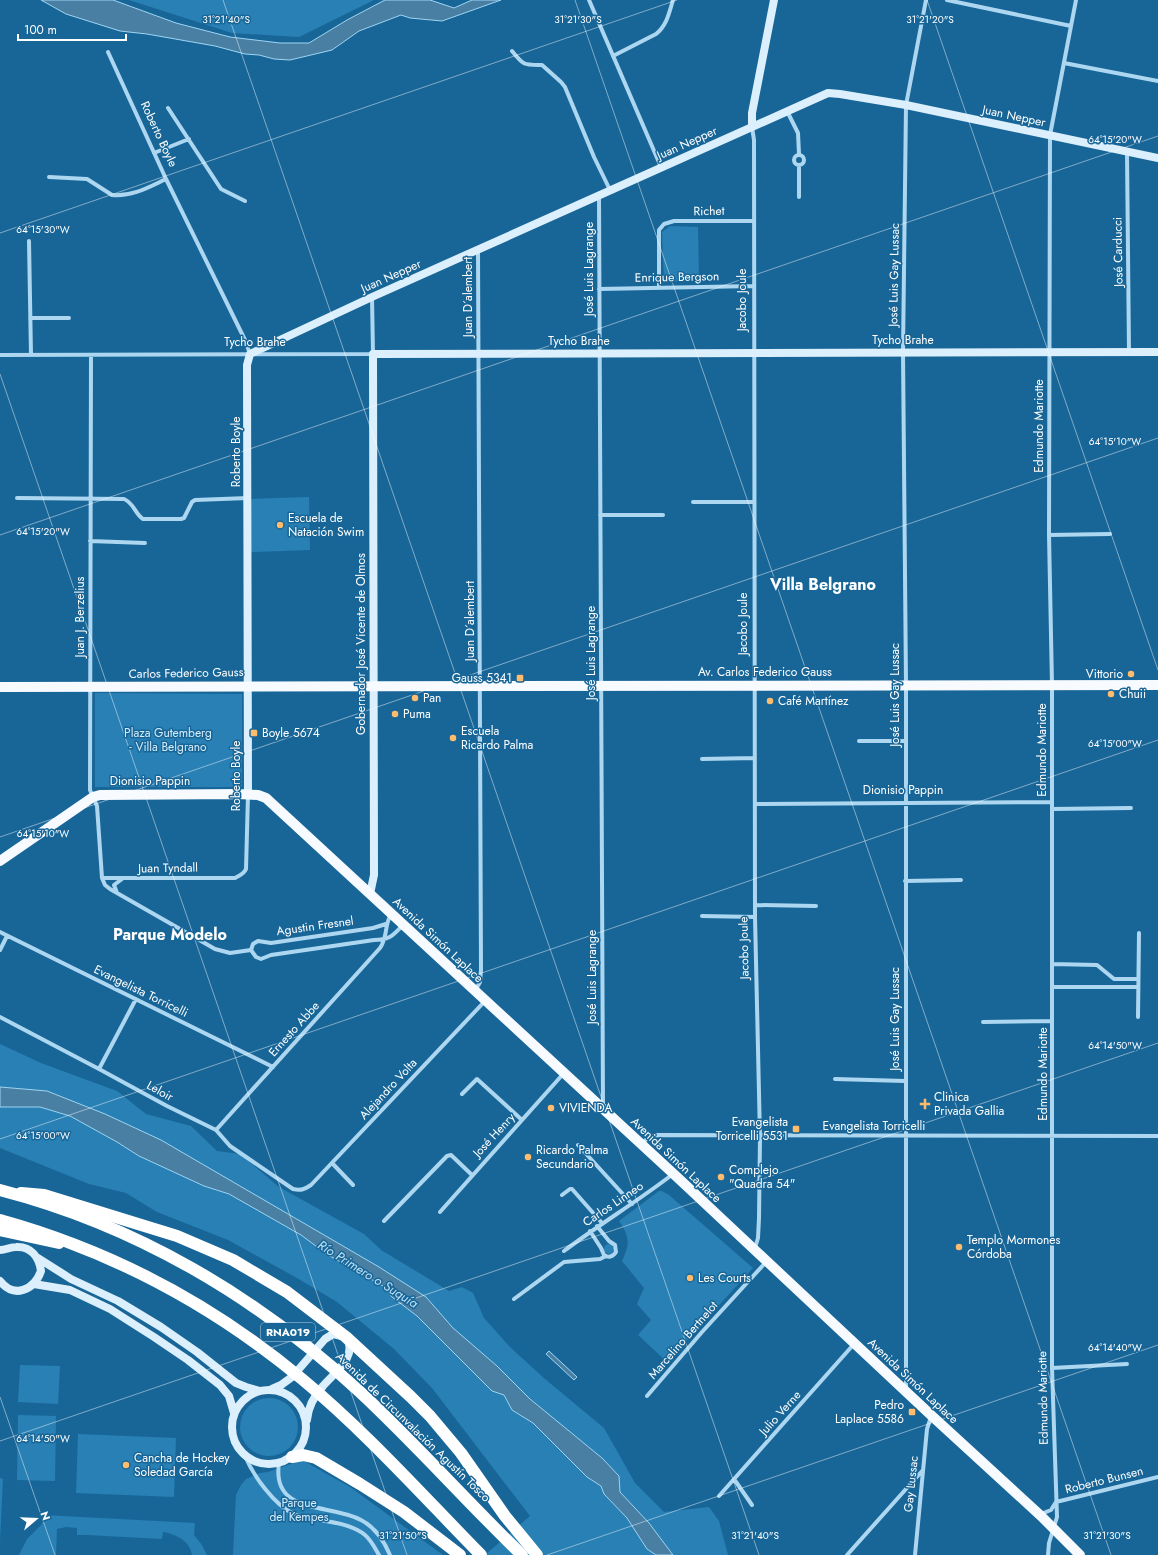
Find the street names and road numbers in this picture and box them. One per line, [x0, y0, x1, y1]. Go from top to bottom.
street label: Roberto Boyle [136, 98, 182, 170]
street label: Juan Nepper [979, 100, 1048, 132]
street label: Juan Nepper [652, 121, 721, 165]
street label: Richet [693, 202, 725, 220]
street label: José Carducci [1108, 217, 1128, 289]
street label: José Luis Lagrange [580, 222, 598, 318]
street label: José Luis Gay Lussac [884, 223, 904, 329]
street label: Juan Nepper [356, 254, 425, 298]
street label: Juan D´alembert [459, 257, 477, 339]
street label: Enrique Bergson [635, 267, 719, 287]
street label: Jacobo Joule [733, 269, 751, 333]
street label: Tycho Brahe [872, 331, 934, 349]
street label: Tycho Brahe [548, 332, 610, 350]
street label: Tycho Brahe [224, 333, 286, 351]
street label: Edmundo Mariotte [1030, 379, 1048, 473]
street label: Roberto Boyle [227, 417, 245, 487]
street label: Gobernador José Vicente de Olmos [352, 553, 370, 735]
street label: Juan J. Berzelius [71, 576, 89, 659]
street label: Juan D´alembert [461, 581, 479, 663]
street label: Jacobo Joule [734, 593, 752, 657]
street label: José Luis Lagrange [582, 606, 600, 702]
street label: José Luis Gay Lussac [886, 643, 904, 749]
street label: Carlos Federico Gauss [128, 663, 244, 683]
street label: Av. Carlos Federico Gauss [698, 663, 832, 681]
street label: Edmundo Mariotte [1033, 703, 1051, 797]
street label: Roberto Boyle [227, 741, 245, 811]
street label: Dionisio Pappin [110, 772, 190, 790]
street label: Dionisio Pappin [863, 781, 943, 799]
street label: Juan Tyndall [136, 858, 198, 878]
street label: Avenida Simón Laplace [389, 893, 487, 987]
street label: Agustin Fresnel [275, 912, 355, 940]
street label: Jacobo Joule [734, 917, 754, 981]
street label: José Luis Lagrange [583, 930, 601, 1026]
street label: Evangelista Torricelli [91, 960, 191, 1022]
street label: José Luis Gay Lussac [886, 967, 904, 1073]
street label: Ernesto Abbe [264, 997, 324, 1061]
street label: Edmundo Mariotte [1034, 1027, 1052, 1121]
street label: Alejandro Volta [355, 1054, 421, 1124]
street label: Leloir [143, 1076, 177, 1106]
street label: José Henry [467, 1108, 520, 1163]
street label: Avenida Simón Laplace [627, 1113, 725, 1207]
street label: Evangelista Torricelli [823, 1117, 925, 1135]
street label: Carlos Linneo [579, 1177, 647, 1231]
street label: Marcelino Bertnelot [644, 1297, 722, 1383]
road number: RNA019 [261, 1323, 315, 1341]
street label: Avenida Simón Laplace [864, 1334, 962, 1428]
street label: Avenida de Circunvalación Agustín Tosco [332, 1348, 495, 1506]
street label: Edmundo Mariotte [1033, 1351, 1053, 1445]
street label: Julio Verne [754, 1387, 805, 1441]
street label: Gay Lussac [899, 1455, 923, 1513]
street label: Roberto Bunsen [1063, 1462, 1145, 1498]

